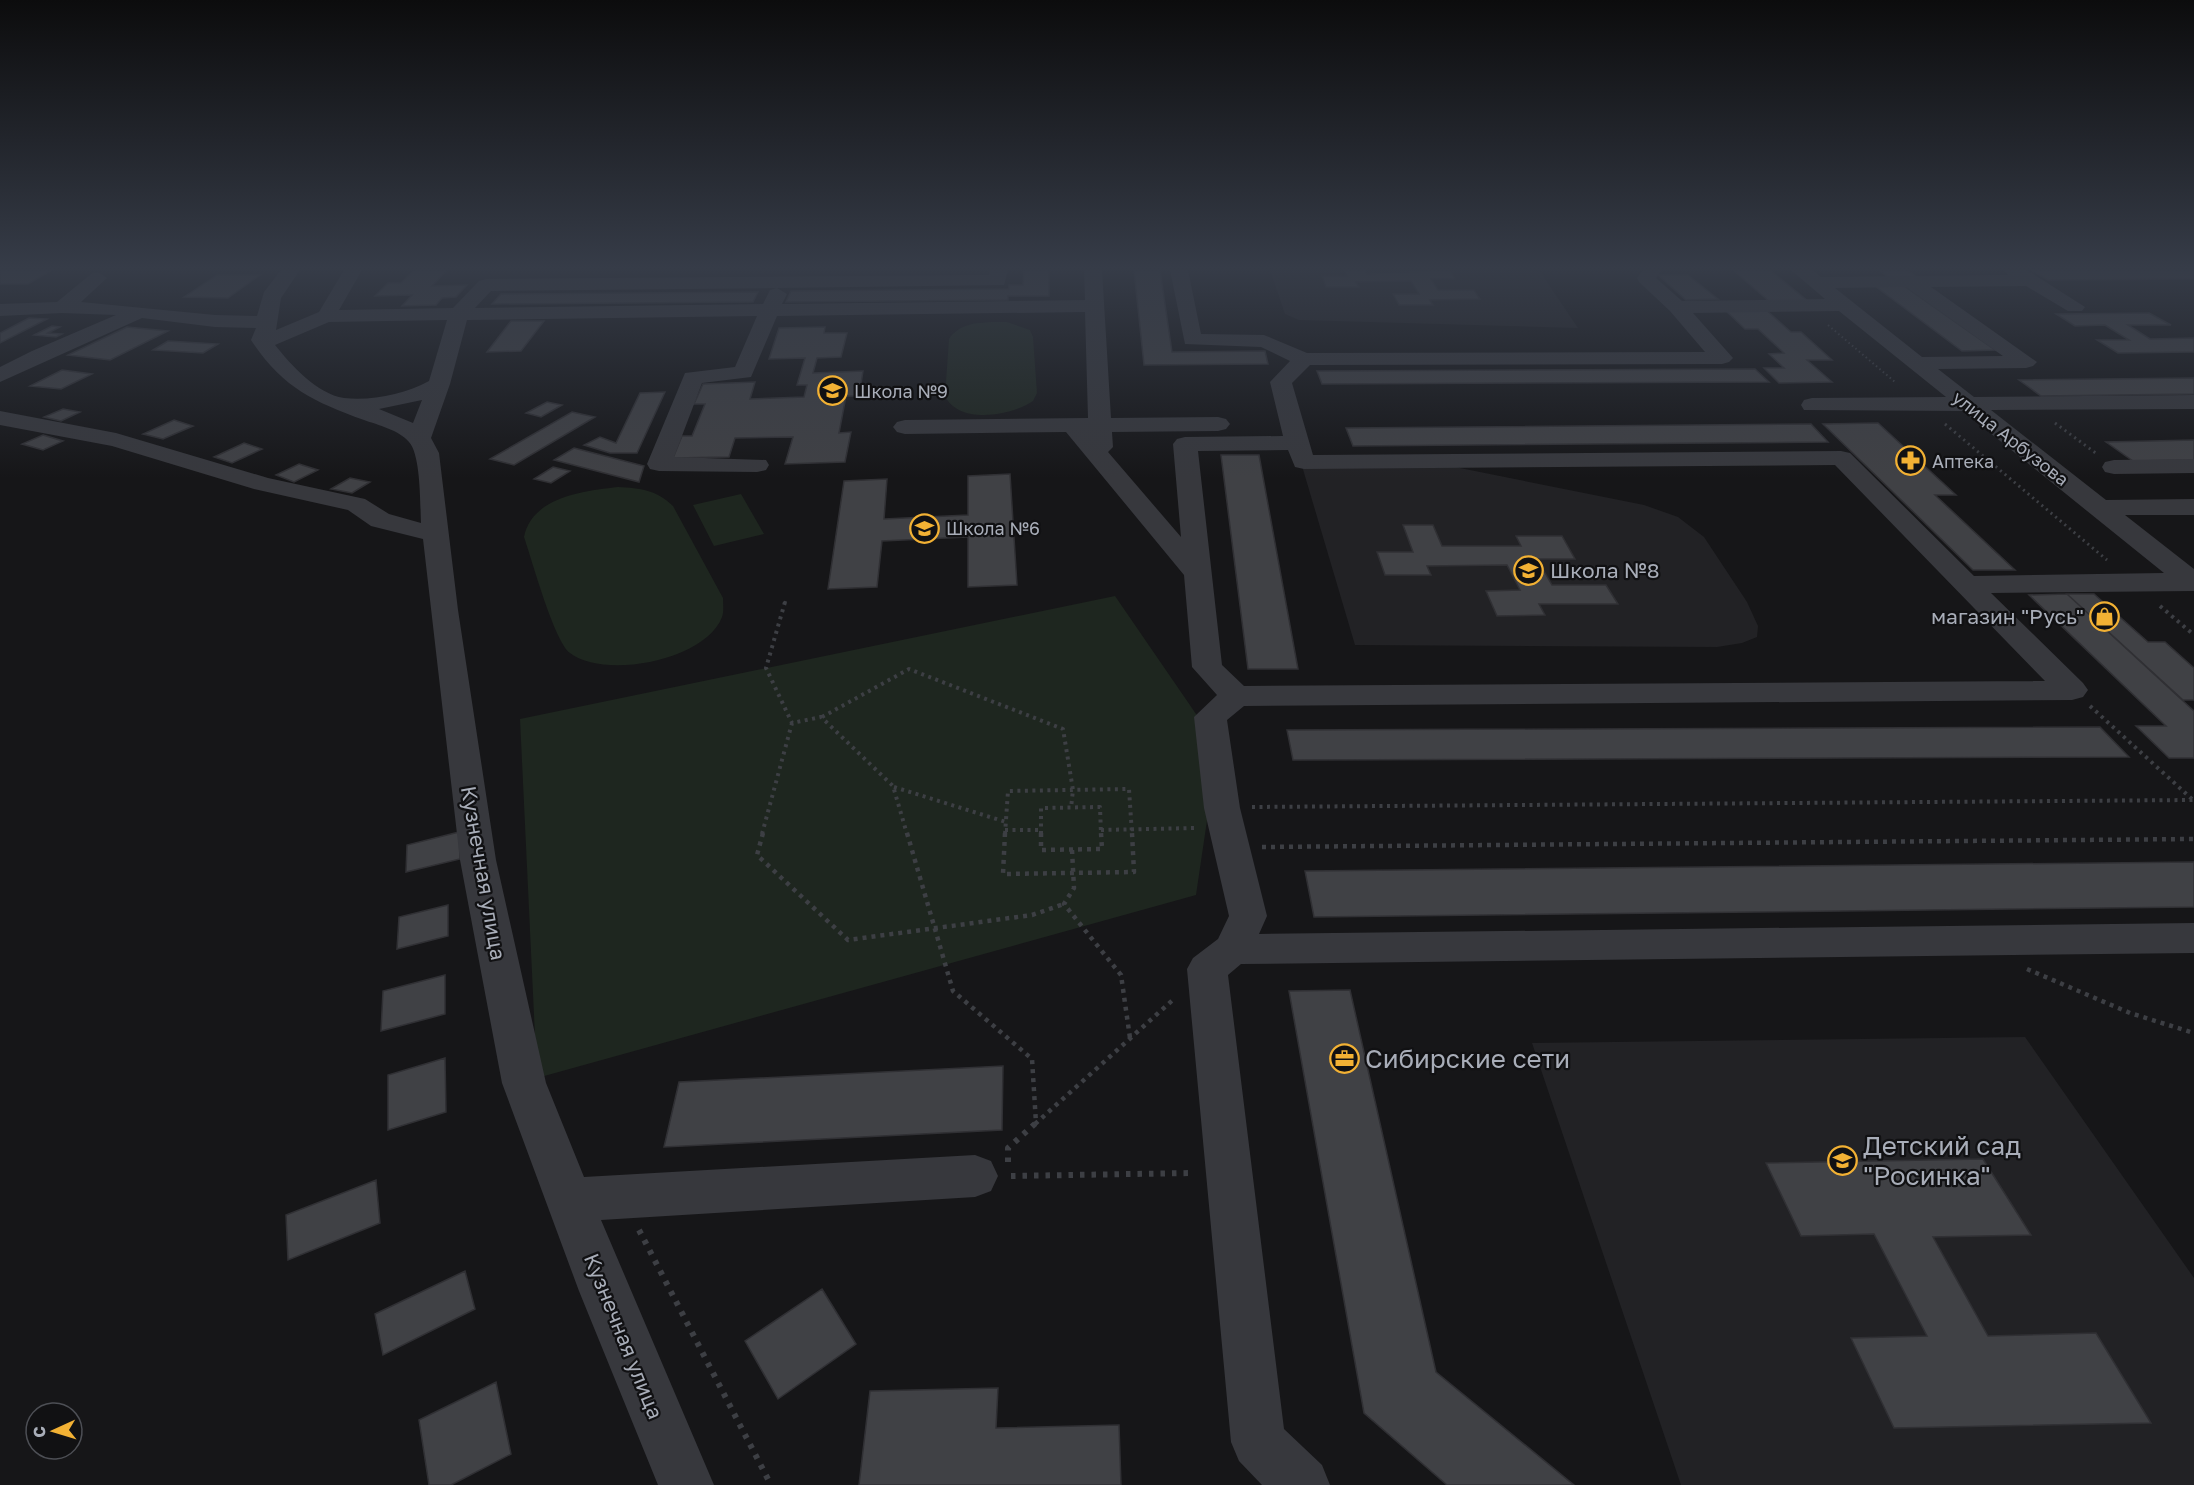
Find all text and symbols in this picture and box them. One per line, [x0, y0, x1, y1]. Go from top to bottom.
school or university icon: Школа №9 [817, 375, 849, 407]
place label: Школа №9 [854, 380, 948, 402]
street label: улица Арбузова [1949, 386, 2073, 490]
pharmacy icon: Аптека [1895, 445, 1927, 477]
place label: Аптека [1932, 450, 1994, 472]
school or university icon: Школа №6 [909, 512, 941, 544]
place label: Школа №6 [946, 517, 1040, 539]
school or university icon: Школа №8 [1513, 554, 1545, 586]
place label: Школа №8 [1550, 557, 1660, 583]
shop icon: магазин "Русь" [2089, 600, 2121, 632]
place label: магазин "Русь" [1931, 603, 2084, 629]
street label: Кузнечная улица [456, 784, 512, 962]
office icon: Сибирские сети [1328, 1042, 1360, 1074]
place label: Сибирские сети [1365, 1043, 1570, 1074]
place label: Детский сад "Росинка" [1863, 1130, 2021, 1191]
school or university icon: Детский сад "Росинка" [1826, 1144, 1858, 1176]
street label: Кузнечная улица [579, 1249, 669, 1423]
north arrow [24, 1401, 84, 1461]
text: С [29, 1426, 49, 1438]

